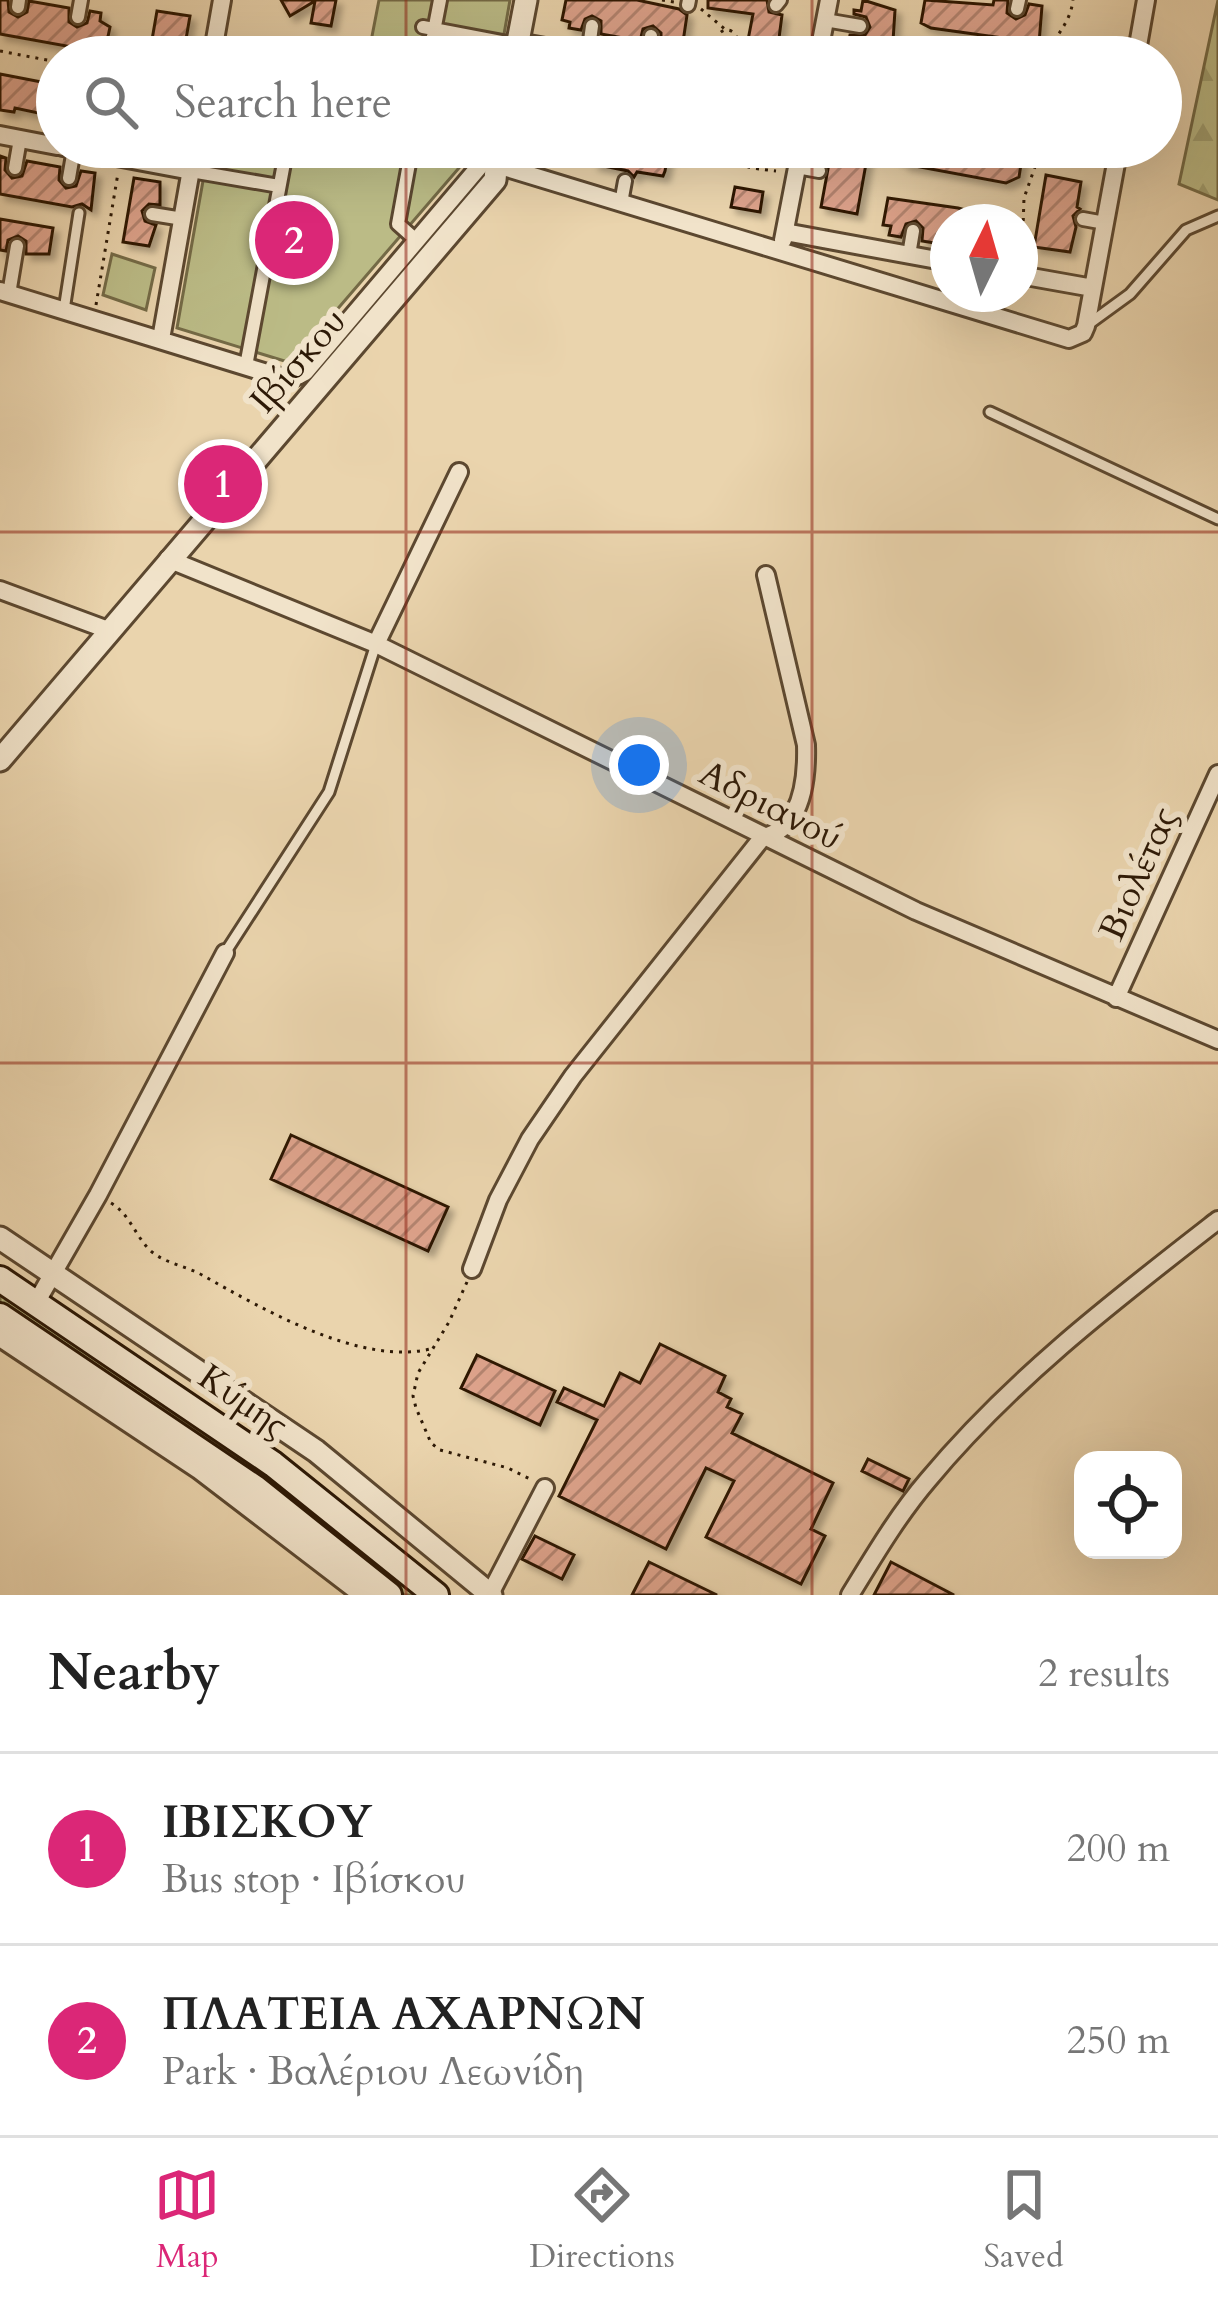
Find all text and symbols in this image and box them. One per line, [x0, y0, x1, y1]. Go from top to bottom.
search box [36, 36, 1182, 168]
icon: search [78, 69, 144, 135]
text: Search here [174, 72, 392, 133]
pin: 2 [255, 195, 333, 285]
north arrow [930, 204, 1038, 312]
street label: Ιβίσκου [239, 298, 357, 424]
pin: 1 [184, 439, 262, 529]
your location [609, 735, 669, 795]
street label: Αδριανού [691, 749, 850, 862]
street label: Βιολέτας [1087, 799, 1189, 948]
street label: Κύμης [188, 1353, 298, 1450]
map controls [1074, 1451, 1182, 1559]
button: locate [1074, 1451, 1182, 1559]
text: Nearby [48, 1638, 220, 1708]
text: 2 results [1038, 1647, 1170, 1700]
text: ΙΒΙΣΚΟΥ [162, 1792, 372, 1853]
text: 1 [77, 1822, 97, 1875]
text: 200 m [1067, 1822, 1170, 1875]
text: Bus stop · Ιβίσκου [162, 1853, 466, 1906]
text: ΠΛΑΤΕΙΑ ΑΧΑΡΝΩΝ [162, 1984, 645, 2045]
text: 2 [77, 2014, 97, 2067]
text: 250 m [1067, 2014, 1170, 2067]
text: Park · Βαλέριου Λεωνίδη [162, 2045, 584, 2098]
tab: Map [154, 2162, 220, 2279]
tab: Directions [529, 2162, 675, 2279]
tab: Saved [984, 2162, 1064, 2279]

